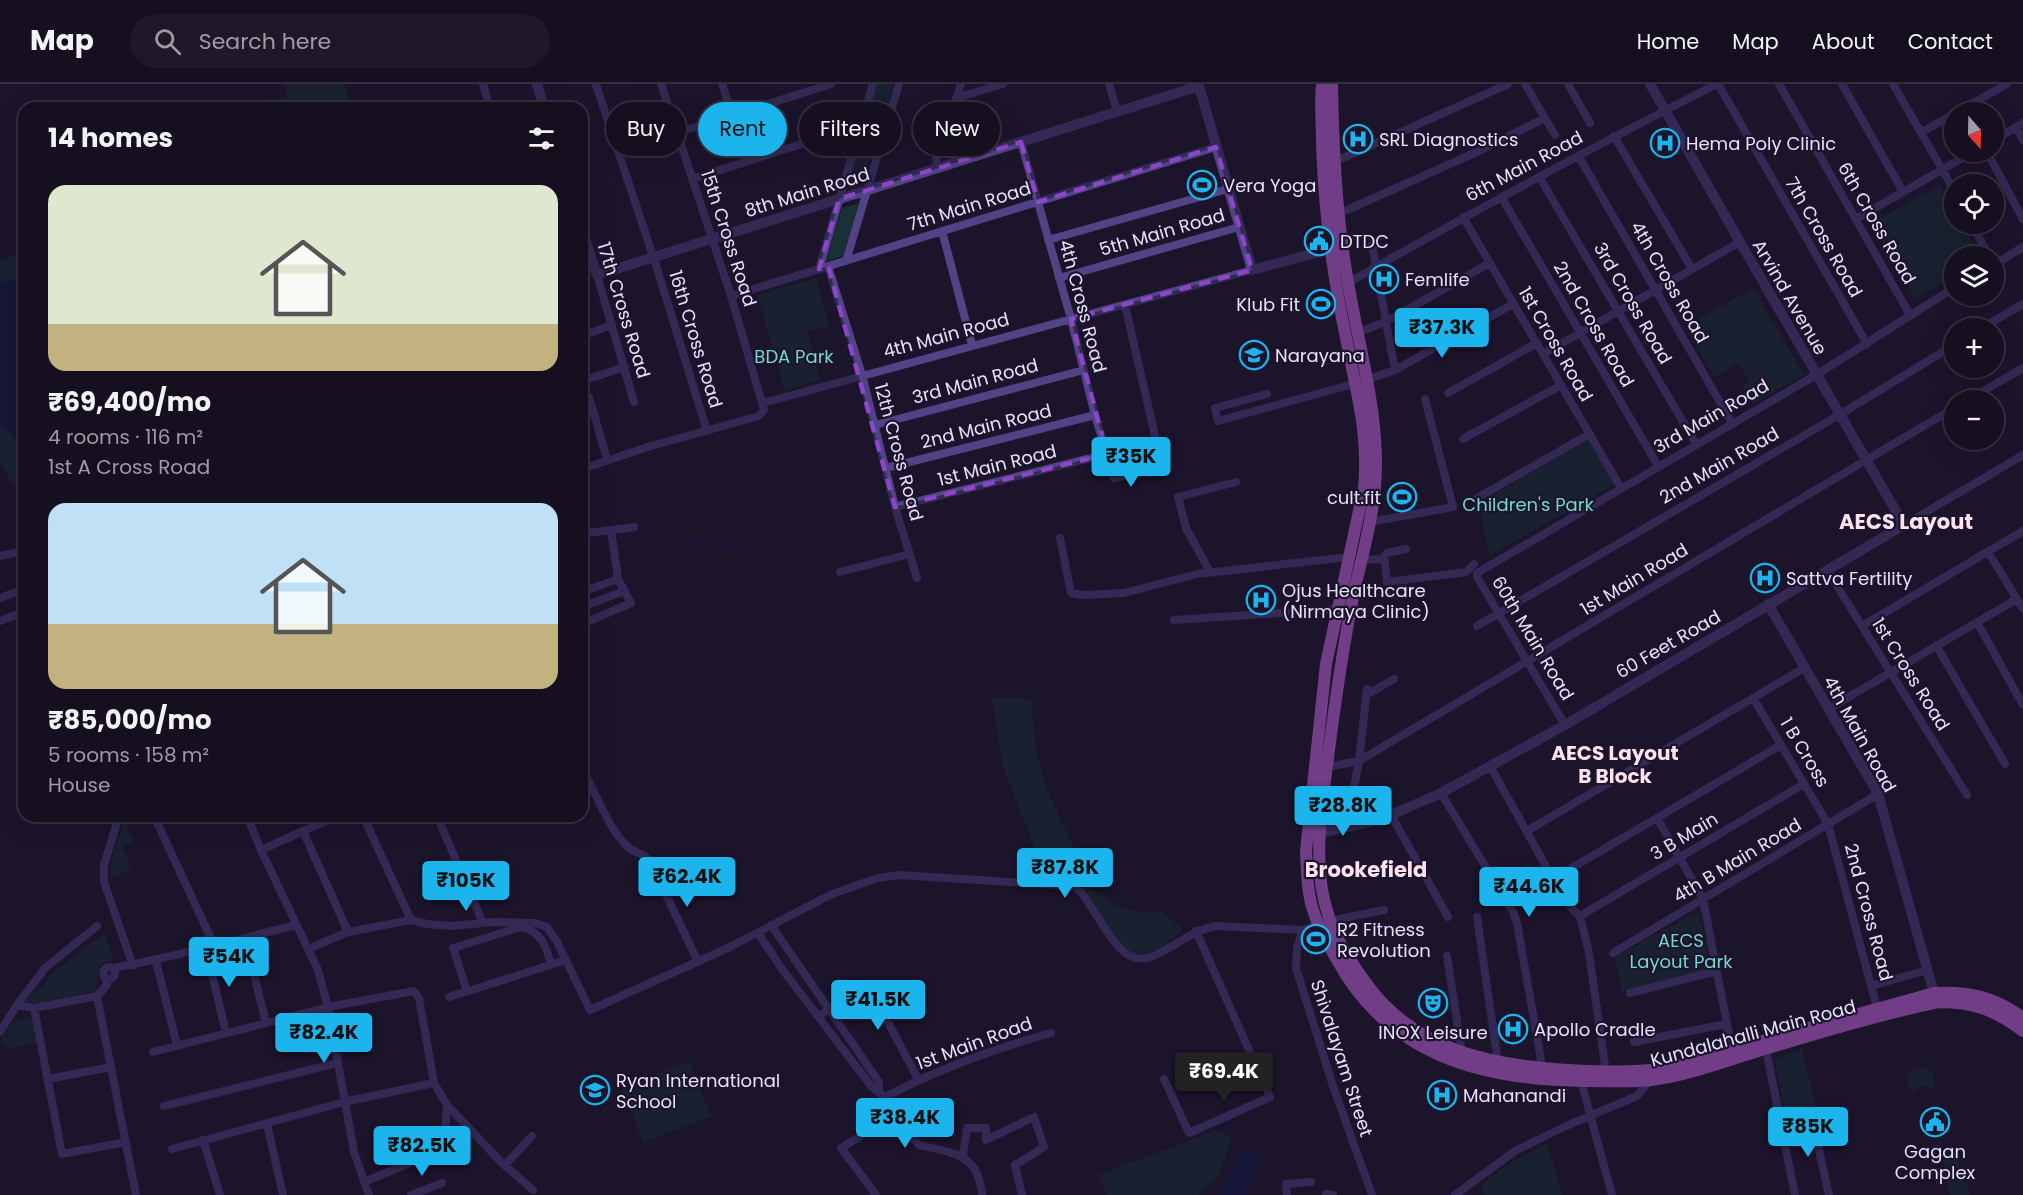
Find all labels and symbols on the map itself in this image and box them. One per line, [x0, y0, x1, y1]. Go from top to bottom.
north arrow [1944, 102, 2004, 162]
hospital icon: SRL Diagnostics [1342, 123, 1374, 155]
street label: 6th Main Road [1461, 125, 1587, 207]
place label: SRL Diagnostics [1379, 127, 1518, 152]
hospital icon: Hema Poly Clinic [1649, 127, 1681, 159]
place label: Hema Poly Clinic [1686, 131, 1836, 156]
street label: 6th Cross Road [1832, 157, 1922, 289]
street label: 8th Main Road [741, 161, 873, 223]
street label: 15th Cross Road [695, 166, 763, 310]
sports icon: Vera Yoga [1186, 169, 1218, 201]
street label: 7th Cross Road [1779, 172, 1869, 302]
place label: Vera Yoga [1223, 173, 1316, 198]
street label: 7th Main Road [904, 175, 1034, 237]
street label: 5th Main Road [1096, 202, 1228, 262]
street label: 4th Cross Road [1625, 217, 1715, 347]
public building icon: DTDC [1303, 225, 1335, 257]
place label: DTDC [1340, 229, 1389, 254]
street label: Arvind Avenue [1747, 235, 1833, 359]
street label: 4th Cross Road [1053, 237, 1113, 375]
street label: 3rd Cross Road [1588, 238, 1678, 368]
street label: 17th Cross Road [591, 239, 657, 381]
street label: 2nd Cross Road [1548, 257, 1640, 391]
hospital icon: Femlife [1368, 263, 1400, 295]
street label: 16th Cross Road [663, 267, 729, 411]
place label: Femlife [1405, 267, 1470, 292]
street label: 1st Cross Road [1513, 282, 1599, 406]
sports icon: Klub Fit [1305, 288, 1337, 320]
place label: Klub Fit [1236, 292, 1300, 317]
street label: 4th Main Road [880, 306, 1012, 364]
pin: ₹37.3K [1393, 308, 1491, 359]
school or university icon: Narayana [1238, 339, 1270, 371]
place label: Narayana [1275, 343, 1365, 368]
park label: BDA Park [754, 344, 834, 369]
street label: 3rd Main Road [909, 352, 1041, 410]
street label: 3rd Main Road [1649, 373, 1773, 459]
street label: 12th Cross Road [869, 380, 929, 524]
street label: 2nd Main Road [918, 398, 1054, 454]
street label: 2nd Main Road [1655, 421, 1783, 509]
pin: ₹35K [1095, 437, 1167, 488]
street label: 1st Main Road [935, 438, 1059, 492]
sports icon: cult.fit [1386, 481, 1418, 513]
place label: cult.fit [1327, 485, 1381, 510]
park label: Children's Park [1462, 492, 1594, 517]
district label: AECS Layout [1839, 507, 1973, 536]
street label: 1st Main Road [1575, 537, 1693, 621]
hospital icon: Sattva Fertility [1749, 562, 1781, 594]
place label: Sattva Fertility [1786, 566, 1912, 591]
street label: 60th Main Road [1486, 571, 1580, 705]
place label: Ojus Healthcare (Nirmaya Clinic) [1282, 578, 1430, 624]
hospital icon: Ojus Healthcare (Nirmaya Clinic) [1245, 584, 1277, 616]
street label: 60 Feet Road [1611, 604, 1725, 684]
street label: 1st Cross Road [1866, 613, 1956, 735]
street label: 4th Main Road [1818, 671, 1902, 797]
street label: 1 B Cross [1774, 712, 1836, 792]
district label: AECS Layout B Block [1551, 739, 1679, 790]
pin: ₹28.8K [1294, 786, 1392, 837]
street label: 3 B Main [1645, 806, 1723, 866]
street label: 4th B Main Road [1668, 812, 1806, 908]
street label: 2nd Cross Road [1839, 840, 1899, 984]
pin: ₹87.8K [1016, 848, 1114, 899]
district label: Brookefield [1305, 855, 1427, 884]
pin: ₹62.4K [638, 857, 736, 908]
pin: ₹105K [424, 861, 508, 912]
pin: ₹44.6K [1480, 867, 1578, 918]
place label: R2 Fitness Revolution [1337, 917, 1431, 963]
sports icon: R2 Fitness Revolution [1300, 923, 1332, 955]
park label: AECS Layout Park [1629, 928, 1733, 974]
pin: ₹54K [193, 937, 265, 988]
street label: Shivalayam Street [1305, 976, 1379, 1140]
pin: ₹41.5K [829, 980, 927, 1031]
theatre icon: INOX Leisure [1417, 987, 1449, 1019]
street label: Kundalahalli Main Road [1647, 994, 1859, 1072]
street label: 1st Main Road [913, 1010, 1035, 1076]
pin: ₹82.4K [275, 1013, 373, 1064]
hospital icon: Apollo Cradle [1497, 1013, 1529, 1045]
place label: Apollo Cradle [1534, 1017, 1656, 1042]
place label: INOX Leisure [1378, 1020, 1488, 1045]
pin: ₹69.4K [1175, 1052, 1273, 1103]
place label: Ryan International School [616, 1068, 780, 1114]
school or university icon: Ryan International School [579, 1074, 611, 1106]
hospital icon: Mahanandi [1426, 1079, 1458, 1111]
place label: Mahanandi [1463, 1083, 1566, 1108]
pin: ₹38.4K [856, 1098, 954, 1149]
public building icon: Gagan Complex [1919, 1106, 1951, 1138]
pin: ₹85K [1772, 1107, 1844, 1158]
pin: ₹82.5K [373, 1126, 471, 1177]
place label: Gagan Complex [1895, 1139, 1976, 1185]

